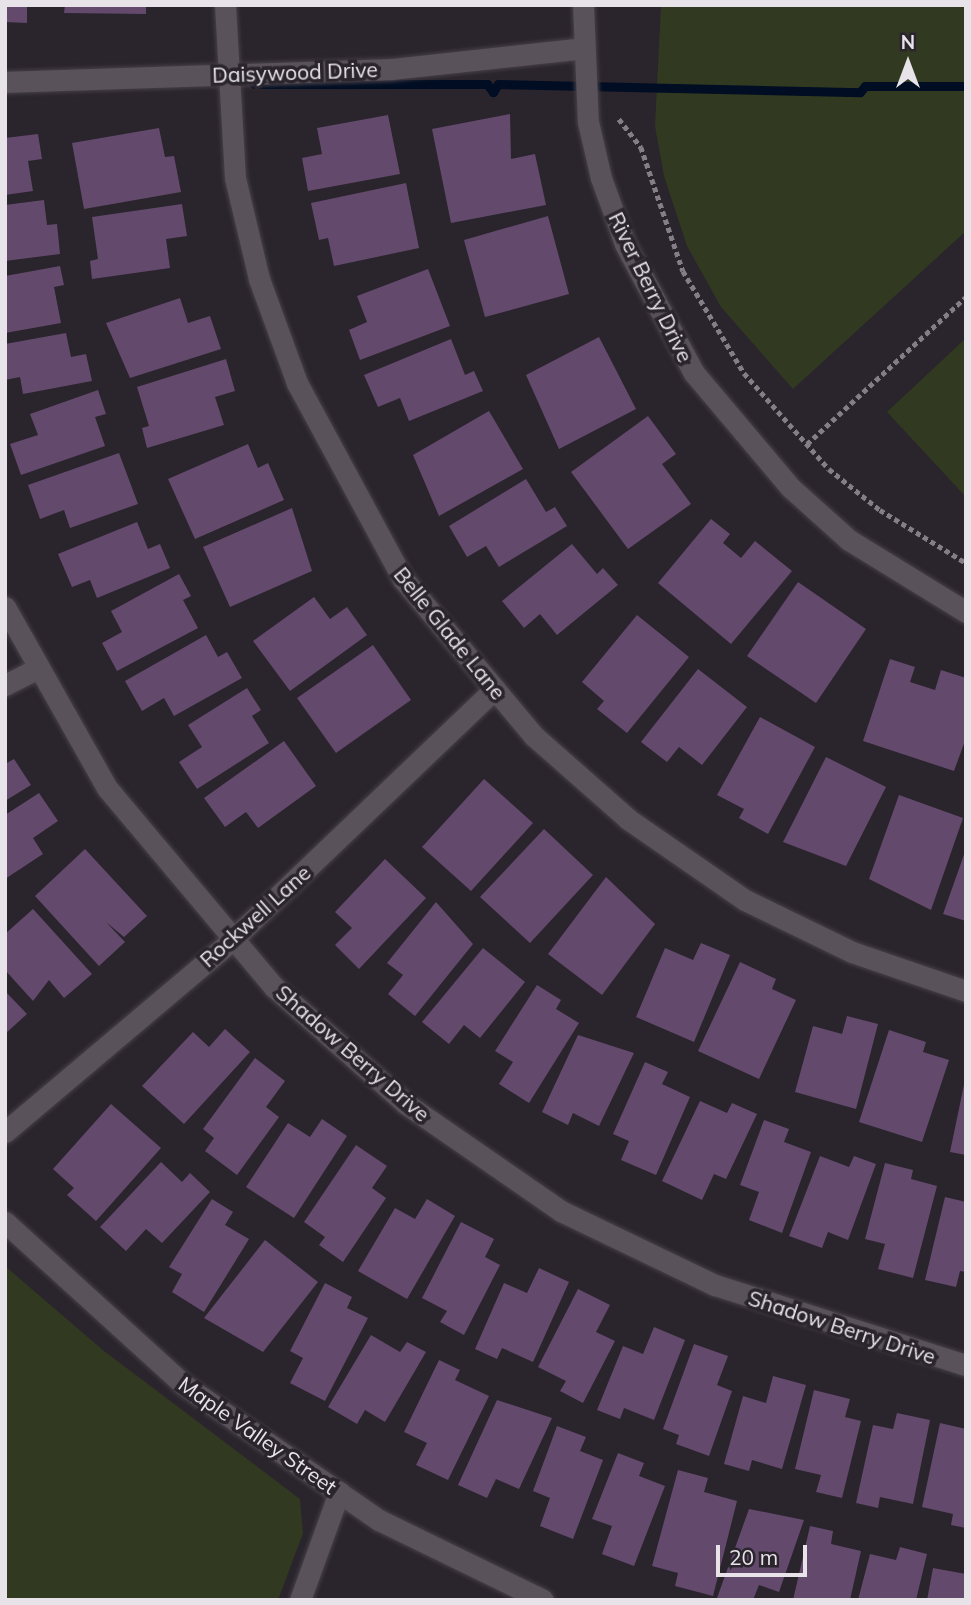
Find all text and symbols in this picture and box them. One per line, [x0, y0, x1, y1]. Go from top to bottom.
north arrow [873, 28, 943, 98]
text: N [901, 30, 915, 54]
street label: Daisywood Drive [212, 57, 378, 87]
street label: River Berry Drive [604, 208, 698, 366]
street label: Belle Glade Lane [389, 562, 511, 704]
street label: Rockwell Lane [195, 860, 315, 972]
street label: Shadow Berry Drive [271, 979, 435, 1127]
street label: Shadow Berry Drive [745, 1285, 939, 1369]
street label: Maple Valley Street [174, 1371, 342, 1499]
scale bar [719, 1532, 810, 1576]
text: 20 m [729, 1544, 778, 1570]

